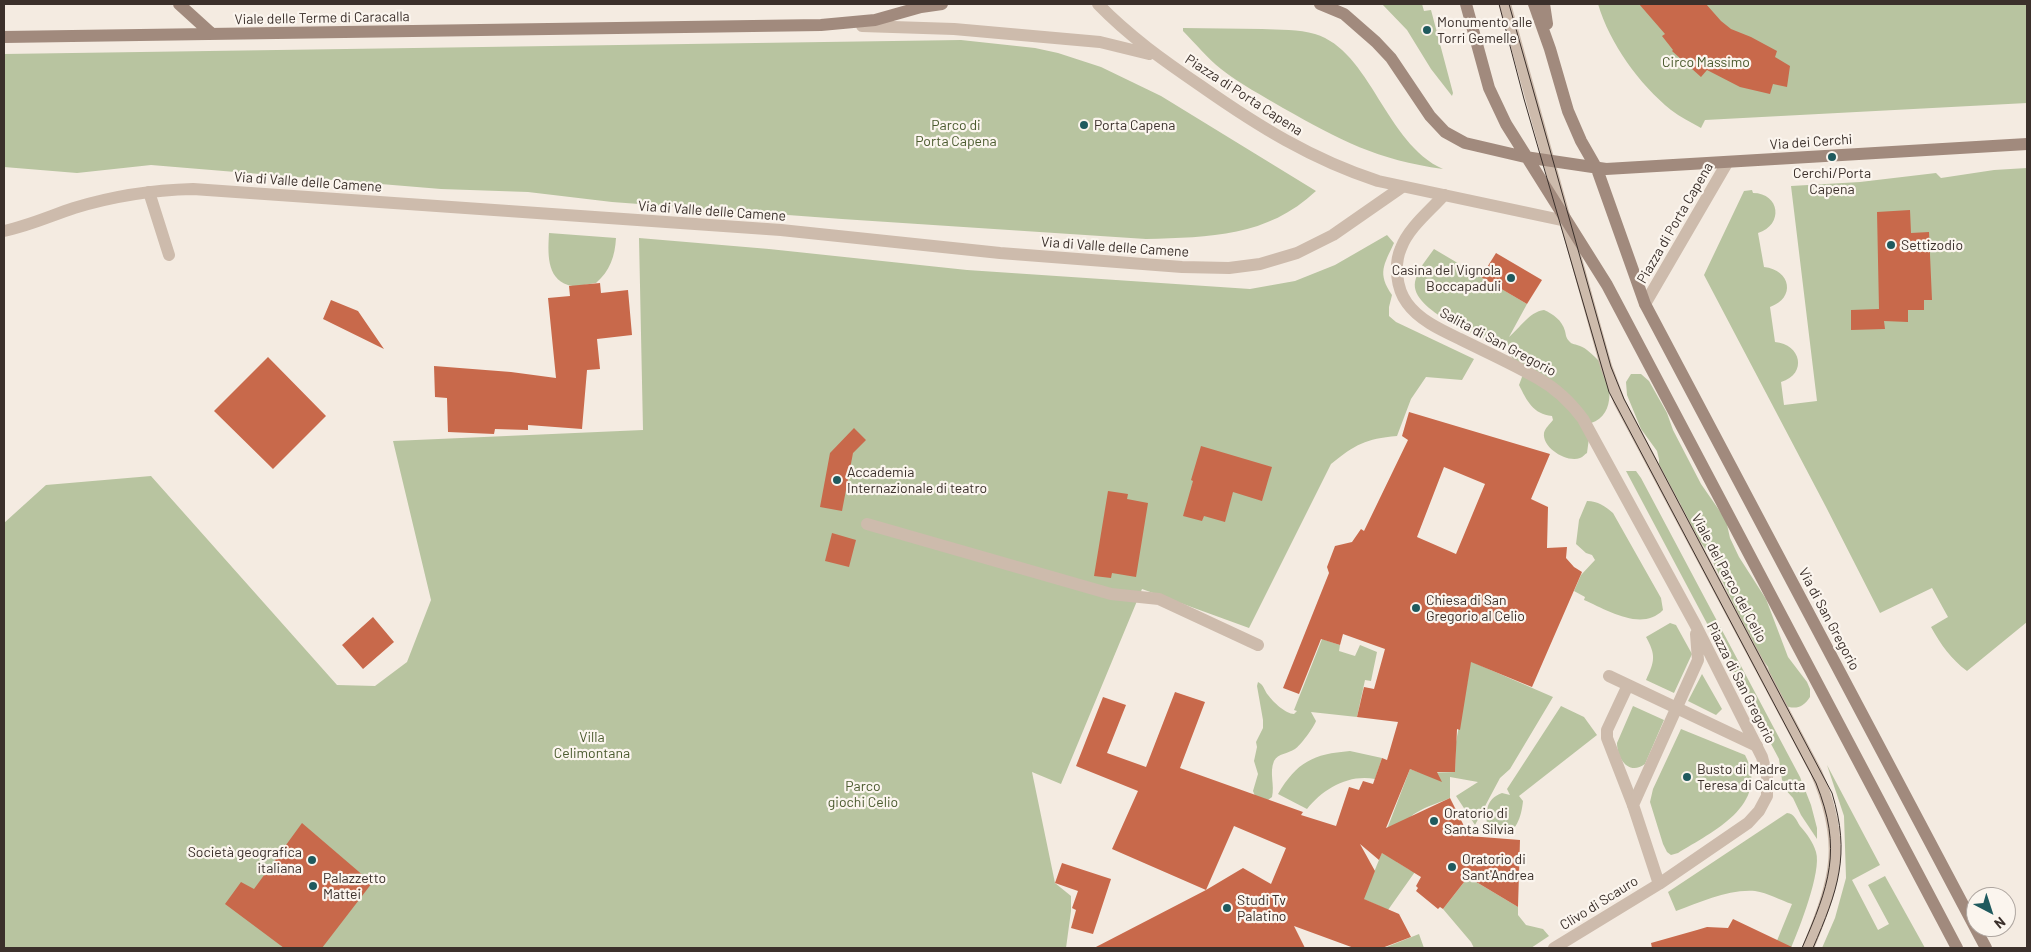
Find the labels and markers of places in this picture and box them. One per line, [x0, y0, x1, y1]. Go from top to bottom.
place label: Monumento alle Torri Gemelle [1437, 14, 1533, 46]
marker: Monumento alle Torri Gemelle [1421, 24, 1433, 36]
place label: Porta Capena [1094, 117, 1175, 133]
marker: Porta Capena [1078, 119, 1090, 131]
marker: Cerchi/Porta Capena [1826, 151, 1838, 163]
place label: Cerchi/Porta Capena [1793, 165, 1871, 198]
place label: Settizodio [1901, 237, 1963, 253]
marker: Settizodio [1885, 239, 1897, 251]
place label: Casina del Vignola Boccapaduli [1392, 262, 1501, 294]
marker: Casina del Vignola Boccapaduli [1505, 272, 1517, 284]
place label: Accademia Internazionale di teatro [847, 464, 987, 497]
marker: Accademia Internazionale di teatro [831, 474, 843, 486]
place label: Chiesa di San Gregorio al Celio [1426, 592, 1525, 624]
marker: Chiesa di San Gregorio al Celio [1410, 602, 1422, 614]
place label: Busto di Madre Teresa di Calcutta [1697, 761, 1805, 794]
marker: Busto di Madre Teresa di Calcutta [1681, 771, 1693, 783]
place label: Oratorio di Santa Silvia [1444, 805, 1514, 838]
marker: Oratorio di Santa Silvia [1428, 815, 1440, 827]
place label: Società geografica italiana [188, 844, 302, 876]
place label: Oratorio di Sant'Andrea [1462, 851, 1534, 884]
marker: Società geografica italiana [306, 854, 318, 866]
marker: Oratorio di Sant'Andrea [1446, 861, 1458, 873]
place label: Palazzetto Mattei [323, 870, 386, 902]
marker: Palazzetto Mattei [307, 880, 319, 892]
place label: Studi Tv Palatino [1237, 892, 1286, 924]
marker: Studi Tv Palatino [1221, 902, 1233, 914]

